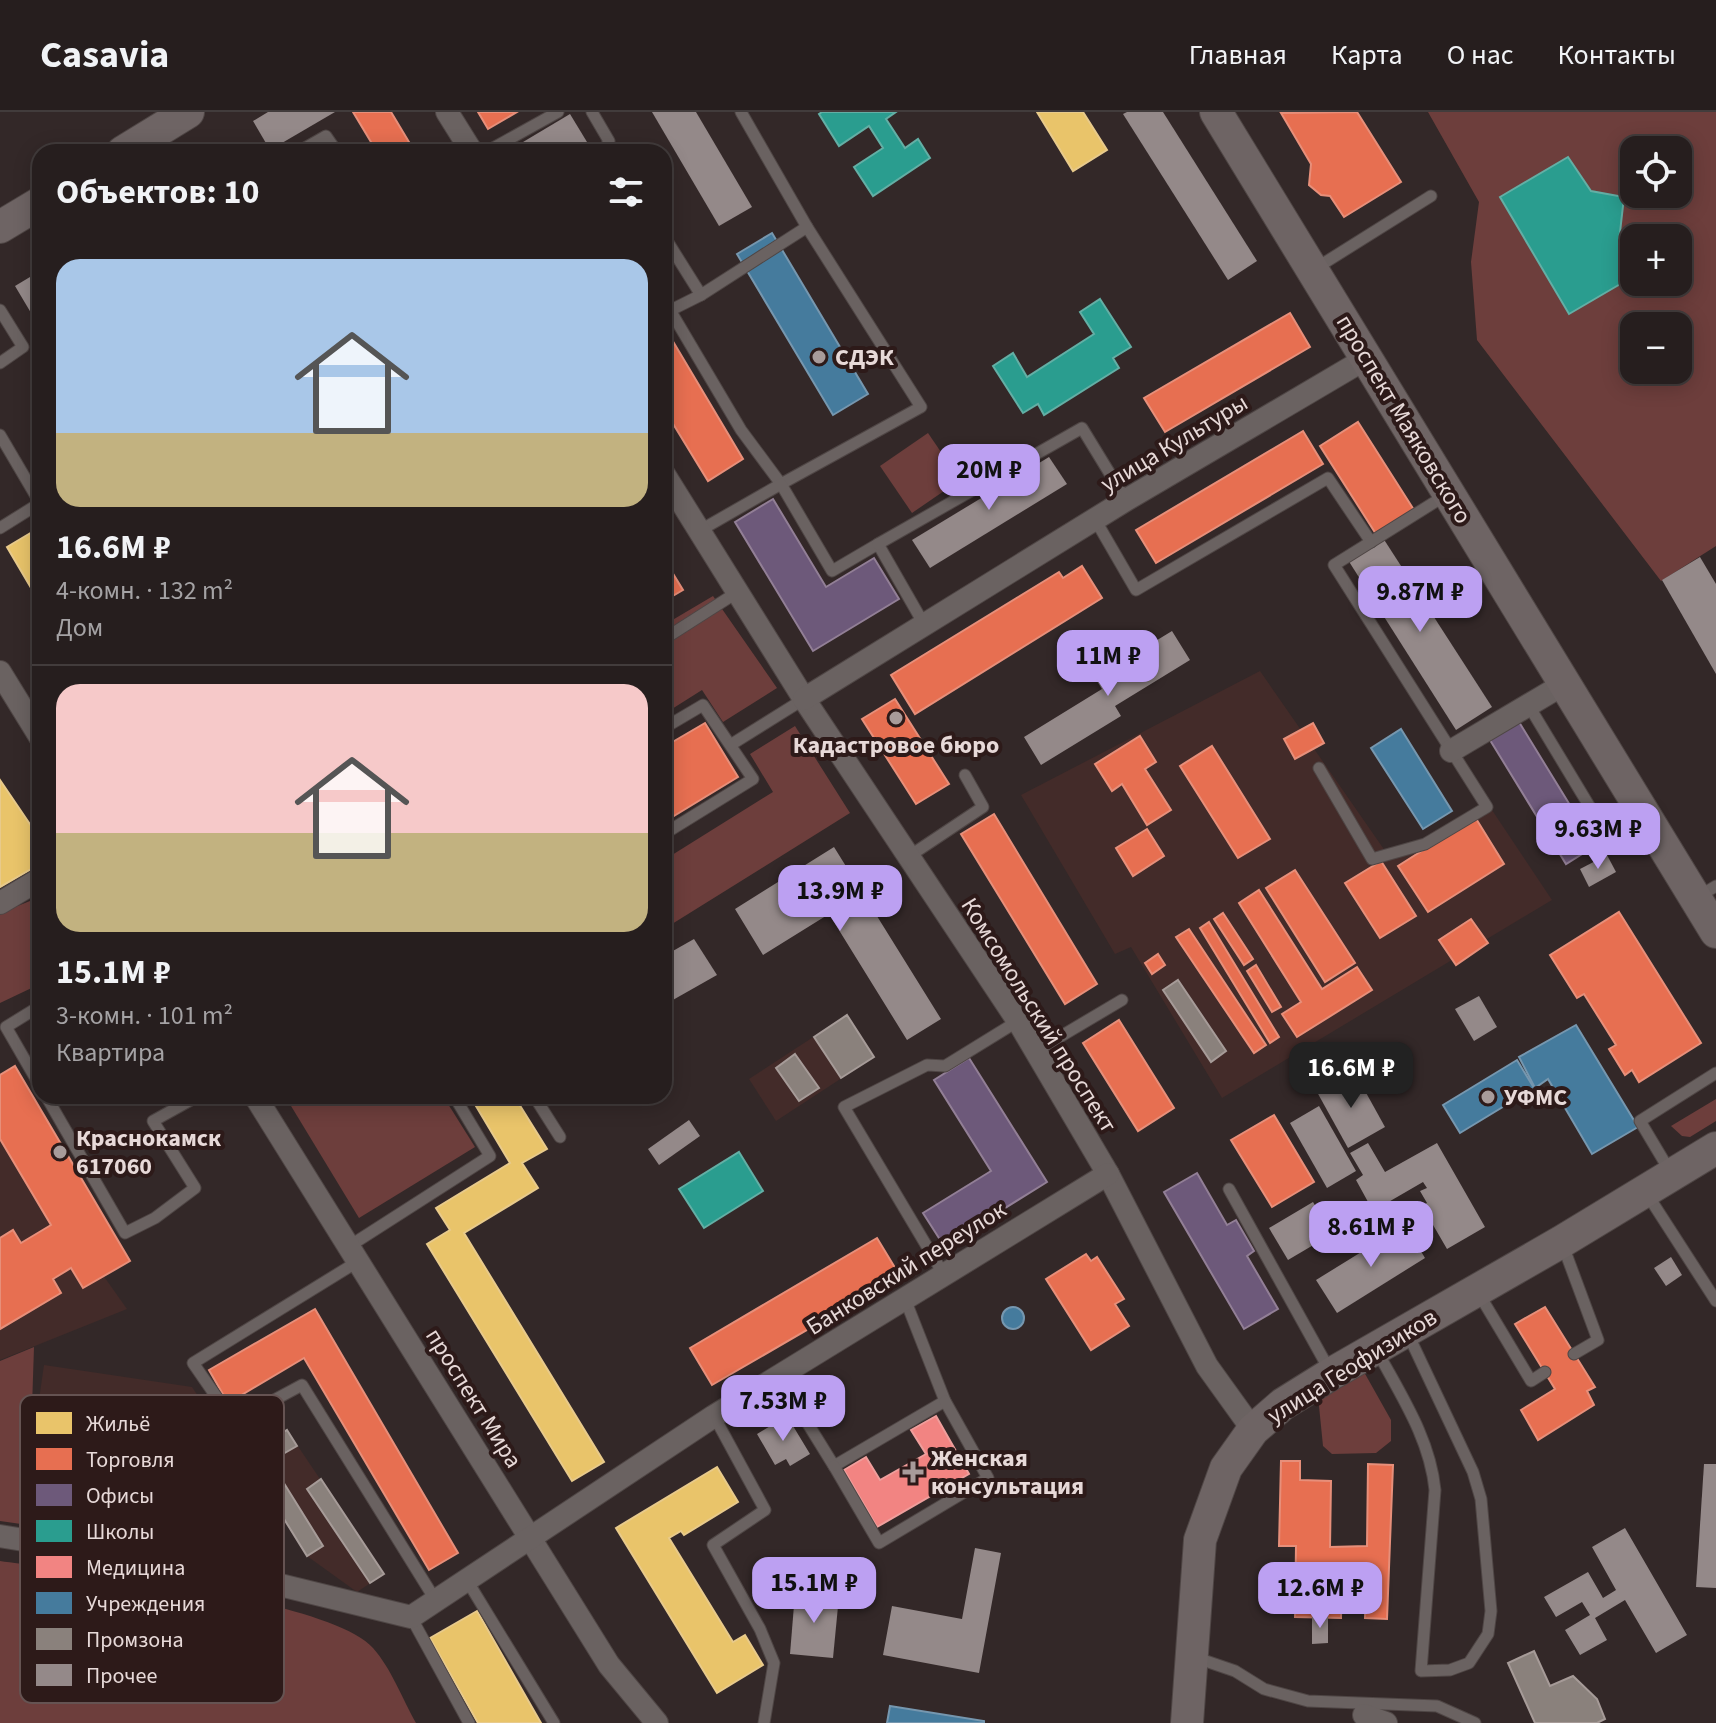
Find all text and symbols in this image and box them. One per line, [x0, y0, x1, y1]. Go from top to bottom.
text: Casavia [40, 28, 169, 82]
text: Главная [1189, 35, 1287, 75]
text: Карта [1331, 35, 1403, 75]
text: О нас [1447, 35, 1514, 75]
text: Контакты [1558, 35, 1676, 75]
map controls [1620, 136, 1692, 384]
button: locate [1620, 136, 1692, 208]
text: Объектов: 10 [56, 168, 259, 217]
icon: filters [604, 170, 648, 214]
button: + [1620, 224, 1692, 296]
street label: проспект Маяковского [1327, 308, 1480, 531]
icon: home [280, 311, 424, 455]
button: − [1620, 312, 1692, 384]
place label: СДЭК [835, 340, 894, 375]
marker: СДЭК [810, 348, 828, 366]
street label: улица Культуры [1094, 385, 1255, 501]
pin: 20M ₽ [933, 444, 1045, 512]
text: 20M ₽ [956, 451, 1022, 488]
text: 16.6M ₽ [56, 523, 171, 572]
pin: 9.87M ₽ [1346, 566, 1494, 634]
text: 4-комн. · 132 m² [56, 572, 233, 609]
text: 9.87M ₽ [1376, 573, 1464, 610]
text: Дом [56, 609, 103, 646]
pin: 11M ₽ [1052, 630, 1164, 698]
text: 11M ₽ [1075, 637, 1141, 674]
marker: Кадастровое бюро [887, 709, 905, 727]
place label: Кадастровое бюро [793, 728, 999, 763]
icon: home [280, 736, 424, 880]
pin: 9.63M ₽ [1524, 803, 1672, 871]
text: 9.63M ₽ [1554, 810, 1642, 847]
pin: 13.9M ₽ [766, 865, 914, 933]
text: 13.9M ₽ [796, 872, 884, 909]
street label: Комсомольский проспект [952, 891, 1125, 1139]
text: 15.1M ₽ [56, 948, 171, 997]
text: 3-комн. · 101 m² [56, 997, 233, 1034]
text: Квартира [56, 1034, 165, 1071]
pin: 16.6M ₽ [1277, 1042, 1425, 1110]
text: 16.6M ₽ [1307, 1049, 1395, 1086]
place label: УФМС [1504, 1080, 1567, 1115]
marker: УФМС [1479, 1088, 1497, 1106]
place label: Краснокамск 617060 [76, 1121, 222, 1184]
marker: Краснокамск 617060 [51, 1143, 69, 1161]
street label: Банковский переулок [799, 1193, 1013, 1344]
pin: 8.61M ₽ [1297, 1201, 1445, 1269]
text: 8.61M ₽ [1327, 1208, 1415, 1245]
street label: улица Геофизиков [1261, 1300, 1444, 1433]
street label: проспект Мира [417, 1322, 531, 1475]
pin: 7.53M ₽ [709, 1375, 857, 1443]
text: 7.53M ₽ [739, 1382, 827, 1419]
legend [20, 1395, 284, 1703]
text: Жильё [86, 1408, 150, 1440]
place label: Женская консультация [931, 1441, 1084, 1504]
text: Торговля [86, 1444, 175, 1476]
marker: Женская консультация [902, 1461, 924, 1483]
text: Офисы [86, 1480, 154, 1512]
text: Школы [86, 1516, 154, 1548]
text: Медицина [86, 1552, 185, 1584]
pin: 15.1M ₽ [740, 1557, 888, 1625]
pin: 12.6M ₽ [1246, 1562, 1394, 1630]
text: 15.1M ₽ [770, 1564, 858, 1601]
text: 12.6M ₽ [1276, 1569, 1364, 1606]
text: Учреждения [86, 1588, 205, 1620]
text: Промзона [86, 1624, 184, 1656]
text: Прочее [86, 1660, 158, 1692]

